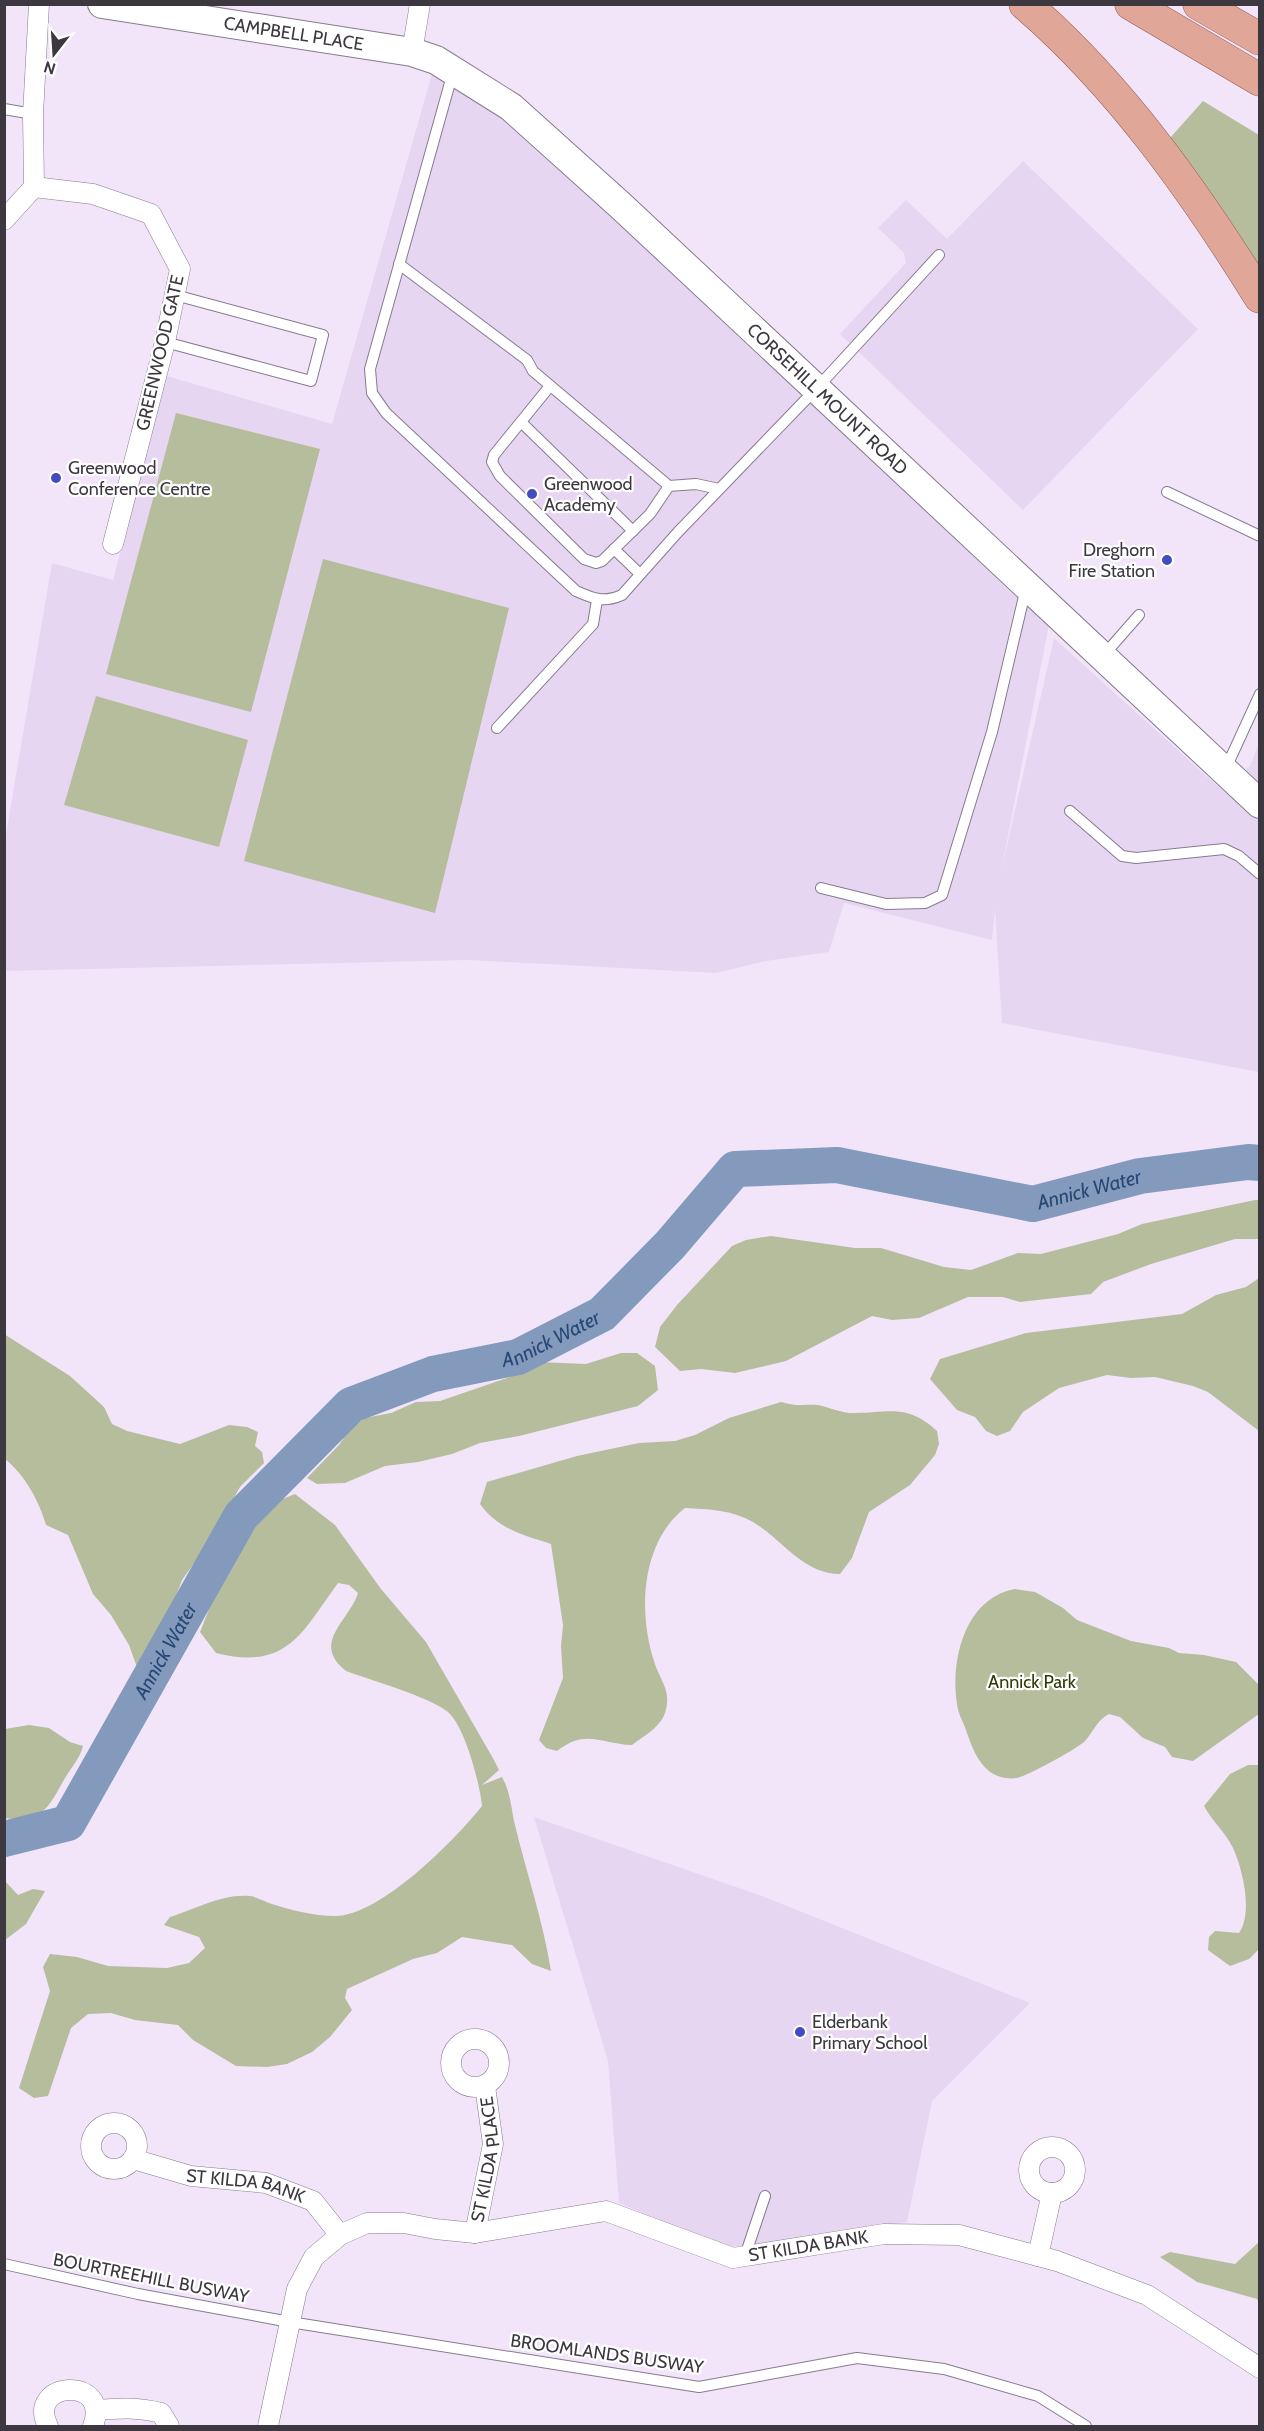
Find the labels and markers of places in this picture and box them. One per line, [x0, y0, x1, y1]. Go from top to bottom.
place label: Greenwood Conference Centre [68, 457, 210, 500]
marker: Greenwood Conference Centre [49, 471, 63, 485]
place label: Greenwood Academy [544, 473, 633, 516]
marker: Greenwood Academy [525, 487, 539, 501]
place label: Dreghorn Fire Station [1069, 539, 1155, 582]
marker: Dreghorn Fire Station [1160, 553, 1174, 567]
place label: Elderbank Primary School [812, 2011, 928, 2054]
marker: Elderbank Primary School [793, 2025, 807, 2039]

